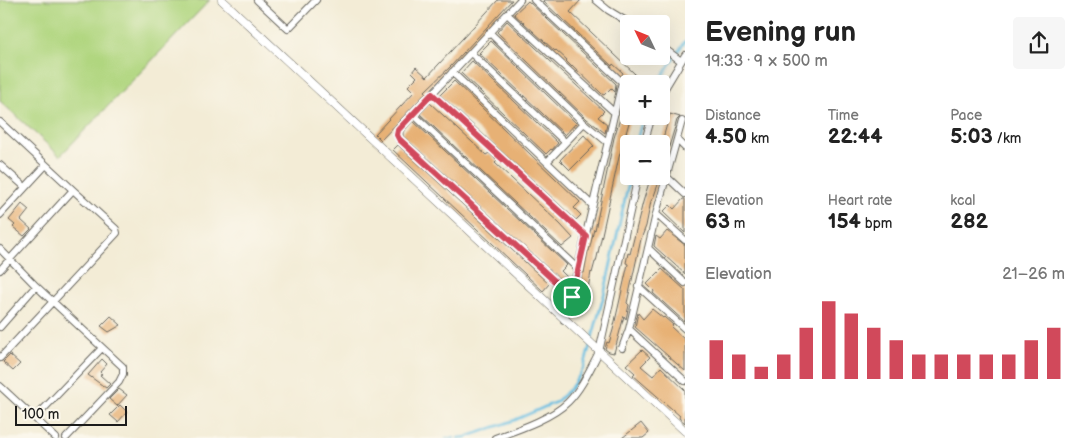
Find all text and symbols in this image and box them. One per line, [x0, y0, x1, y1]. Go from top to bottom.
north arrow [620, 15, 670, 65]
map controls [620, 15, 670, 185]
text: Evening run [705, 16, 856, 49]
button: share [1013, 17, 1065, 69]
text: 19:33 · 9 × 500 m [705, 52, 828, 71]
button: + [620, 75, 670, 125]
text: Distance [705, 107, 761, 124]
text: Time [828, 107, 859, 124]
text: Pace [950, 107, 982, 124]
text: 4.50 [705, 124, 747, 149]
text: 22:44 [828, 124, 883, 149]
text: 5:03 [950, 124, 993, 149]
text: km [747, 130, 769, 147]
text: /km [993, 130, 1021, 147]
button: − [620, 135, 670, 185]
text: Elevation [705, 192, 763, 209]
text: Heart rate [828, 192, 892, 209]
text: kcal [950, 192, 975, 209]
text: 63 [705, 209, 730, 234]
text: 154 [828, 209, 861, 234]
text: 282 [950, 209, 988, 234]
text: m [730, 215, 745, 232]
text: bpm [861, 215, 892, 232]
text: Elevation [705, 265, 772, 284]
text: 21–26 m [1002, 265, 1065, 284]
pin [551, 276, 593, 318]
icon: arrive [558, 283, 586, 311]
scale bar [15, 403, 128, 426]
text: 100 m [22, 406, 59, 423]

